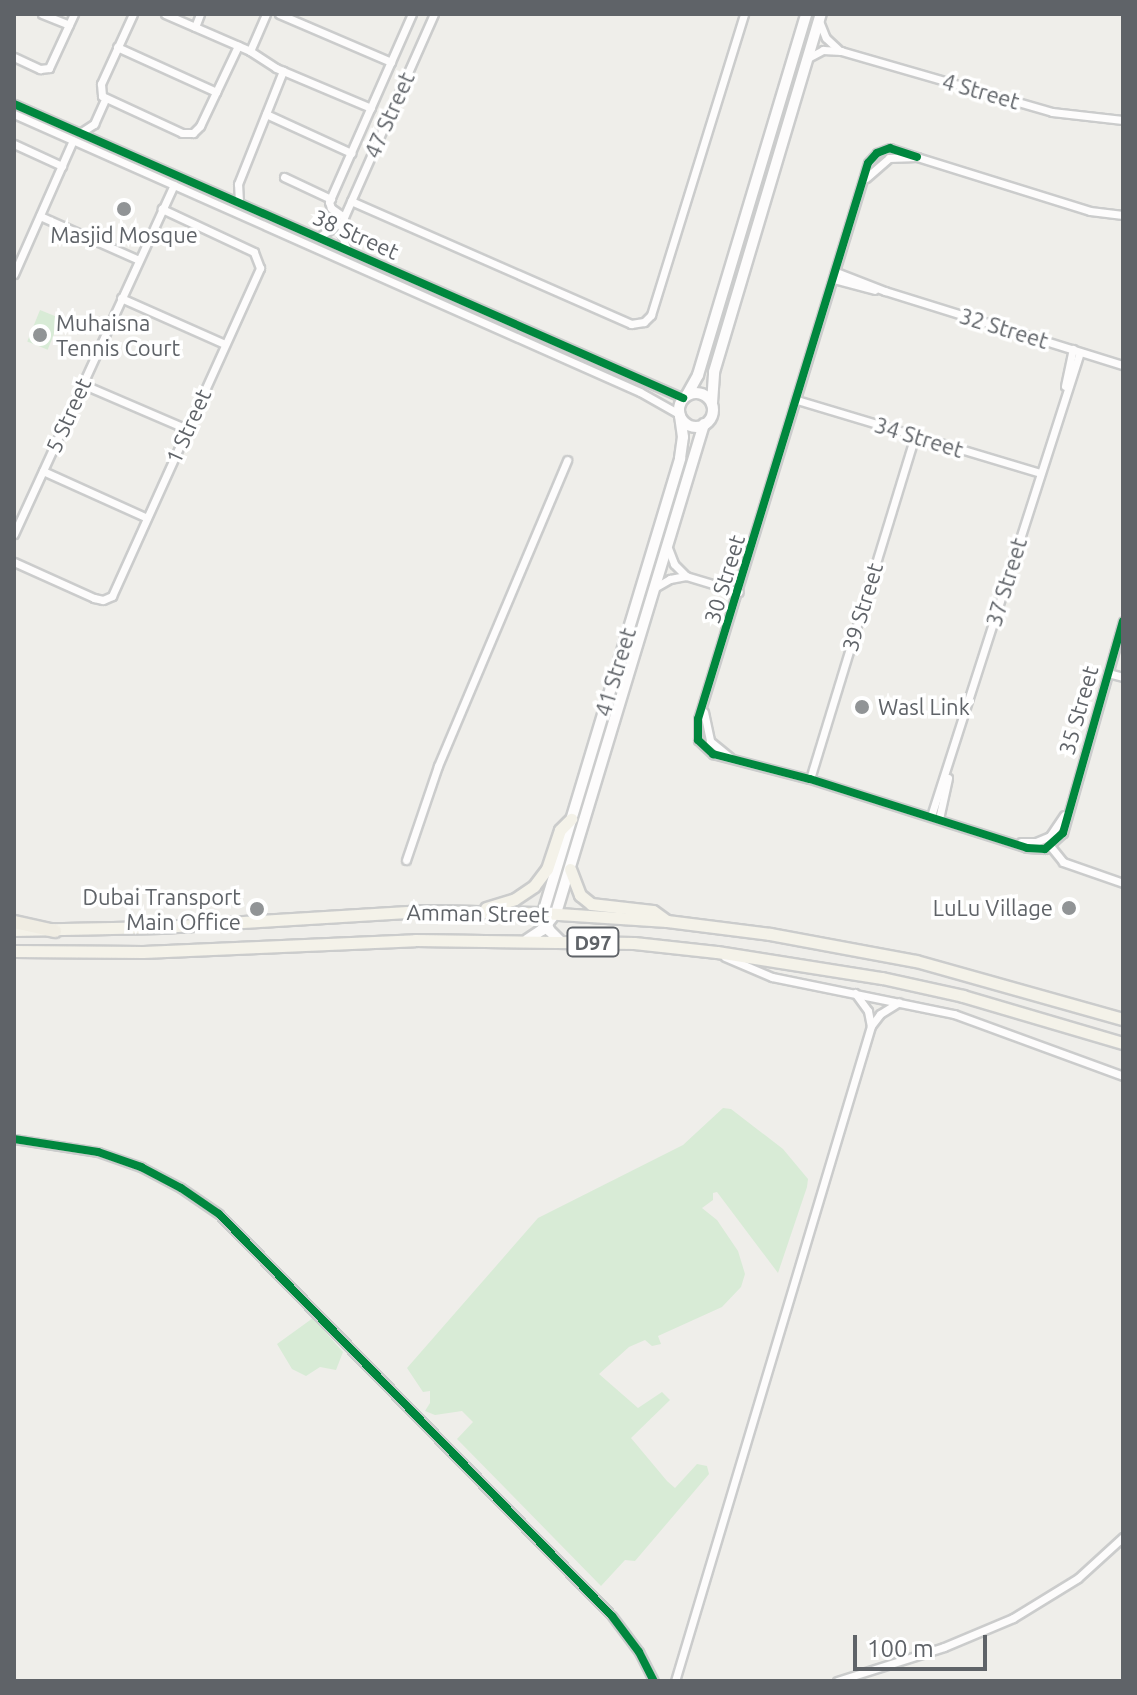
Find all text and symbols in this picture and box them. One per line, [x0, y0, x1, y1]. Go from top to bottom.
street label: 4 Street [939, 67, 1023, 115]
street label: 47 Street [358, 68, 420, 162]
marker: Masjid Mosque [115, 200, 133, 218]
street label: 38 Street [309, 203, 403, 265]
place label: Masjid Mosque [50, 222, 198, 248]
street label: 32 Street [956, 302, 1052, 354]
place label: Muhaisna Tennis Court [56, 309, 180, 360]
marker: Muhaisna Tennis Court [31, 326, 49, 344]
street label: 5 Street [40, 374, 96, 456]
street label: 1 Street [160, 385, 216, 467]
street label: 34 Street [871, 411, 967, 463]
street label: 30 Street [698, 531, 750, 627]
street label: 37 Street [980, 534, 1032, 630]
street label: 39 Street [836, 559, 888, 655]
street label: 41 Street [589, 624, 641, 720]
street label: 35 Street [1053, 662, 1103, 758]
place label: Wasl Link [878, 694, 970, 720]
marker: Wasl Link [853, 698, 871, 716]
place label: Dubai Transport Main Office [82, 883, 241, 934]
place label: LuLu Village [933, 895, 1053, 921]
street label: Amman Street [406, 899, 550, 927]
marker: LuLu Village [1060, 899, 1078, 917]
marker: Dubai Transport Main Office [248, 900, 266, 918]
road number: D97 [565, 926, 621, 958]
scale bar [857, 1619, 991, 1669]
text: 100 m [867, 1635, 934, 1662]

